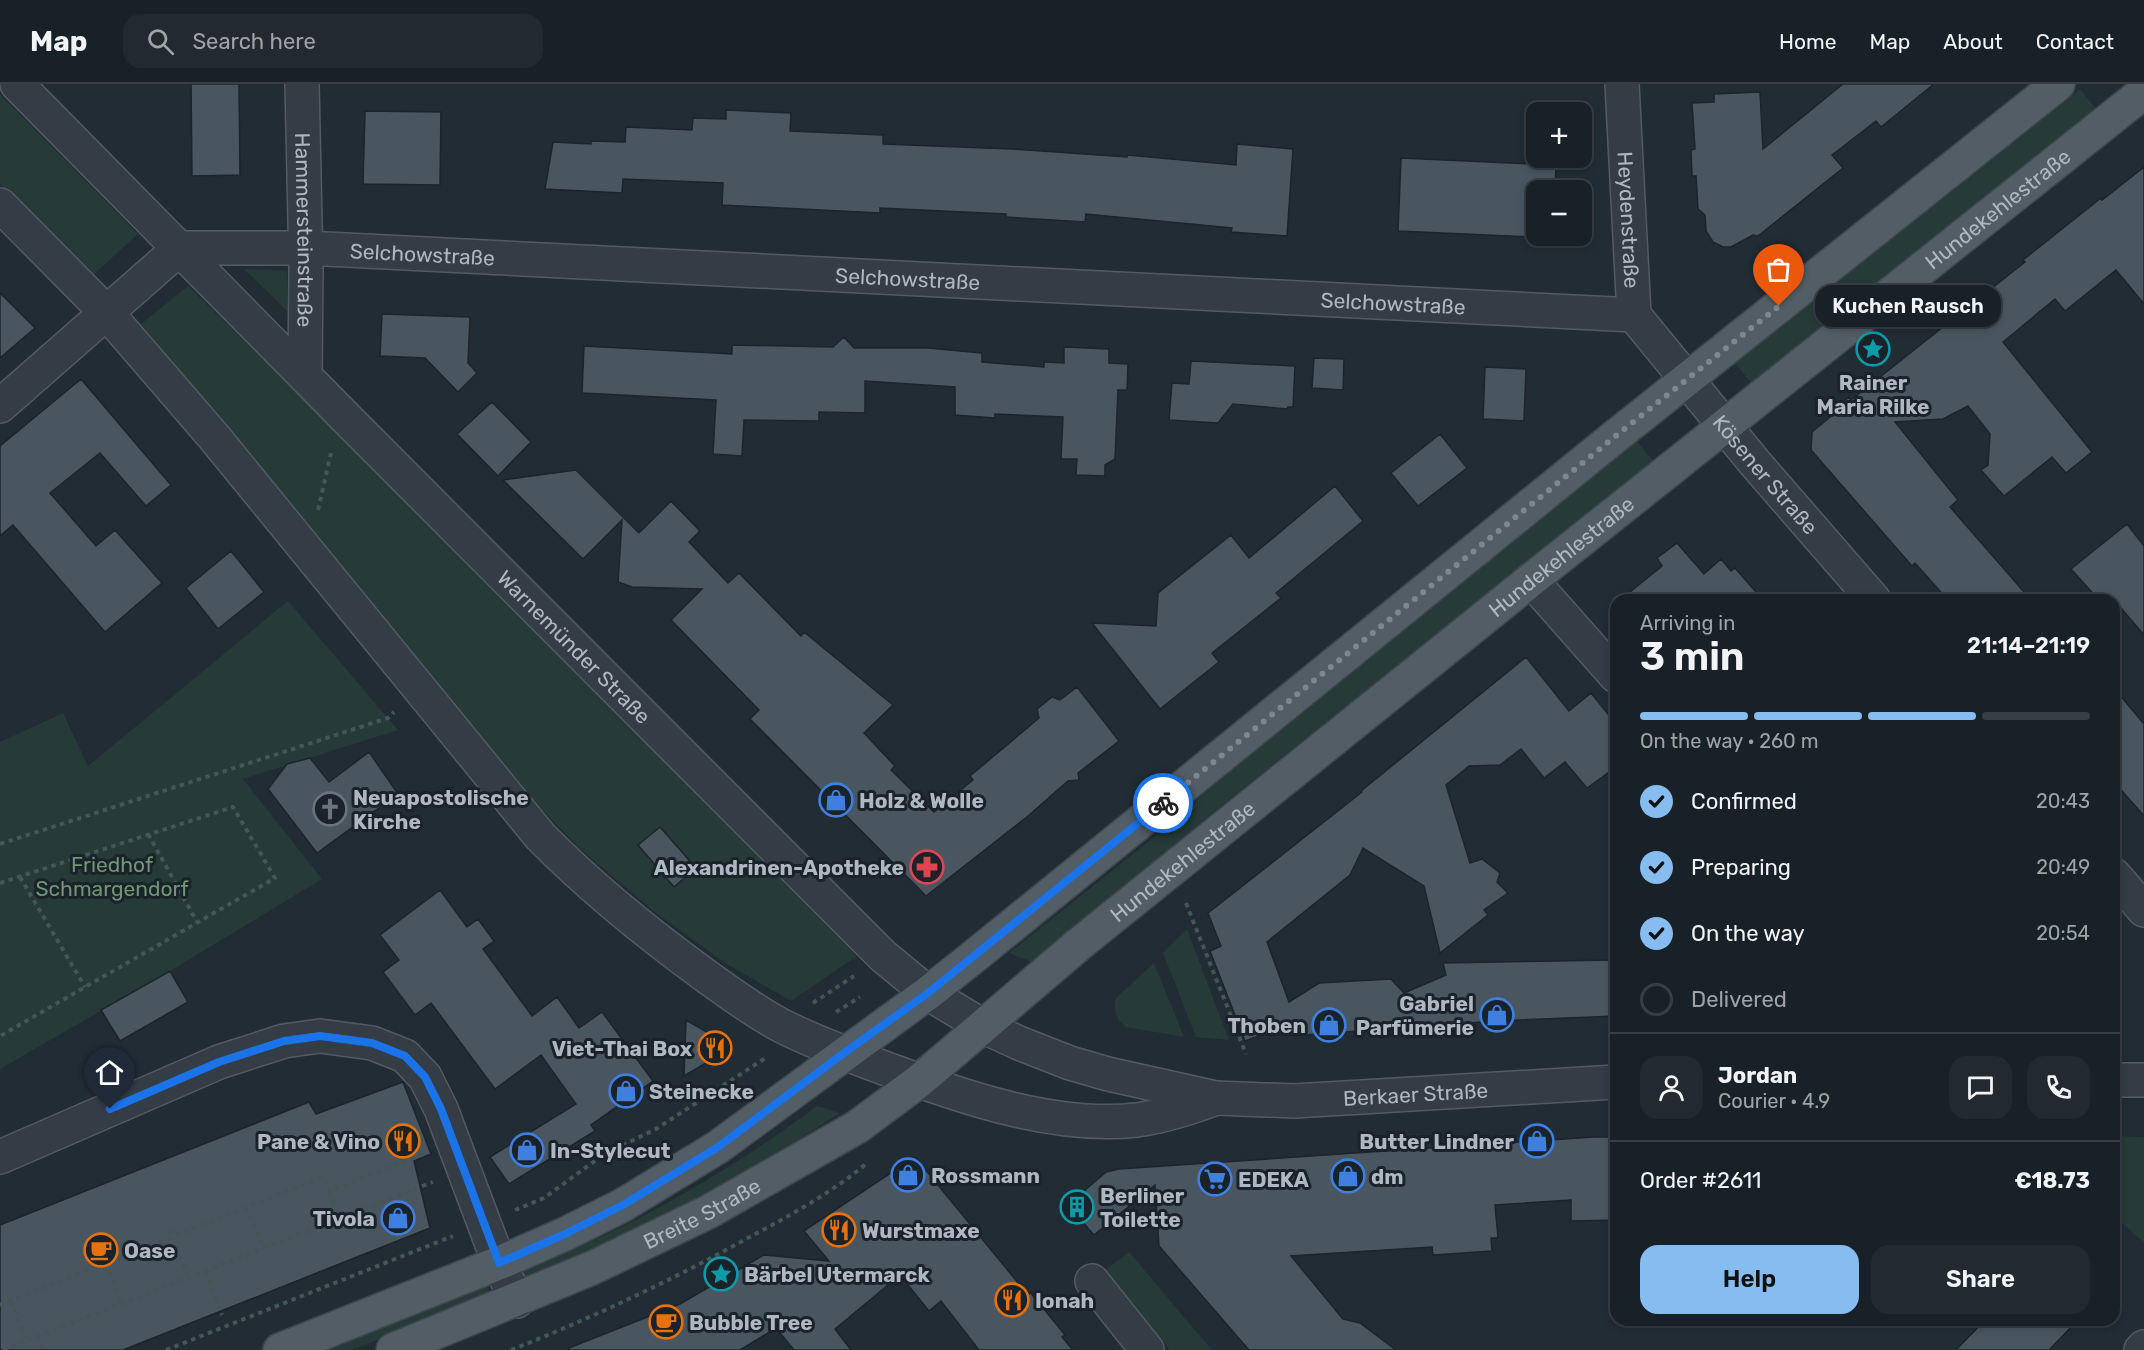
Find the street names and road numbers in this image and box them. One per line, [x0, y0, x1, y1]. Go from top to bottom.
street label: Hammersteinstraße [291, 132, 319, 327]
street label: Hundekehlestraße [1920, 143, 2075, 274]
street label: Heydenstraße [1613, 151, 1645, 289]
street label: Selchowstraße [349, 238, 495, 270]
street label: Selchowstraße [835, 262, 981, 294]
street label: Selchowstraße [1320, 287, 1466, 319]
street label: Kösener Straße [1708, 410, 1823, 539]
street label: Hundekehlestraße [1483, 491, 1639, 622]
street label: Warnemünder Straße [493, 565, 656, 729]
street label: Hundekehlestraße [1105, 795, 1260, 927]
street label: Berkaer Straße [1342, 1077, 1489, 1111]
street label: Breite Straße [639, 1172, 765, 1254]

